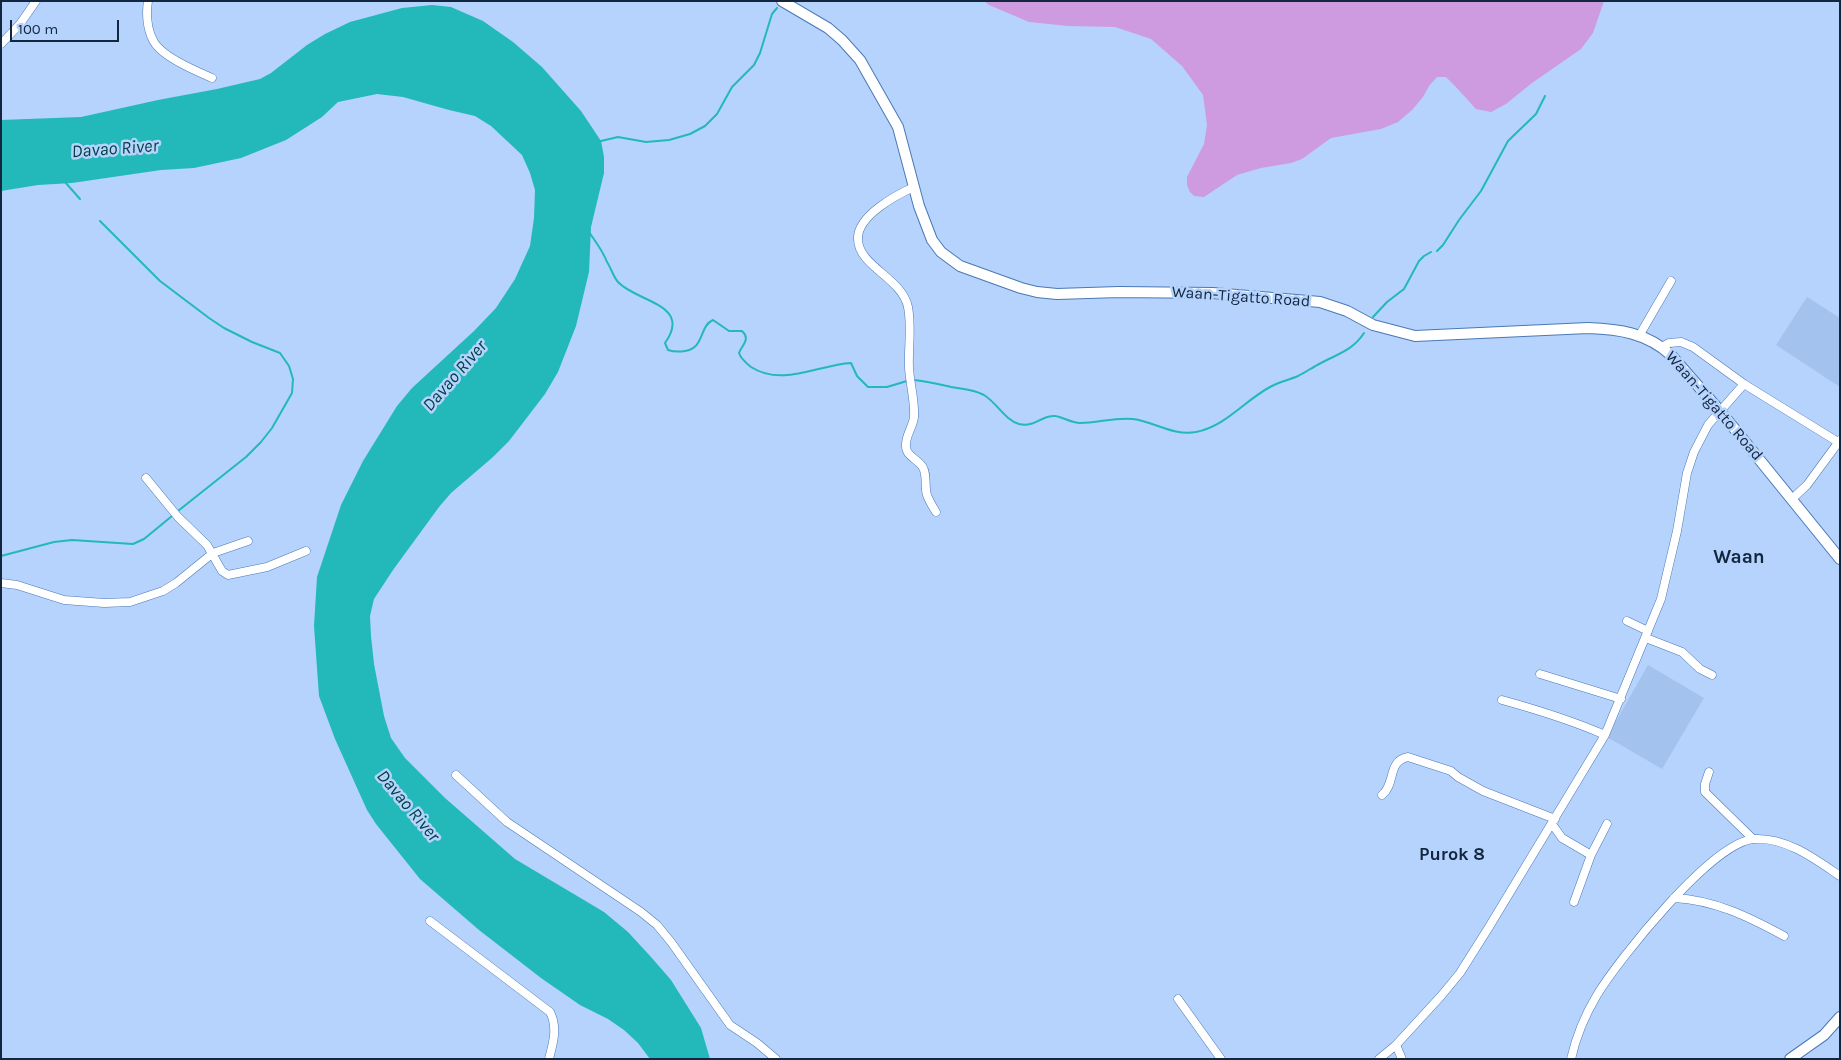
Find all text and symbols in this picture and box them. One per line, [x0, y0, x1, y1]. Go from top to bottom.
scale bar [12, 10, 121, 42]
text: 100 m [18, 20, 58, 38]
water label: Davao River [71, 135, 159, 163]
street label: Waan-Tigatto Road [1171, 283, 1311, 311]
water label: Davao River [418, 336, 492, 416]
street label: Waan-Tigatto Road [1661, 347, 1767, 465]
district label: Waan [1713, 547, 1765, 569]
water label: Davao River [372, 766, 444, 846]
district label: Purok 8 [1419, 844, 1485, 866]

